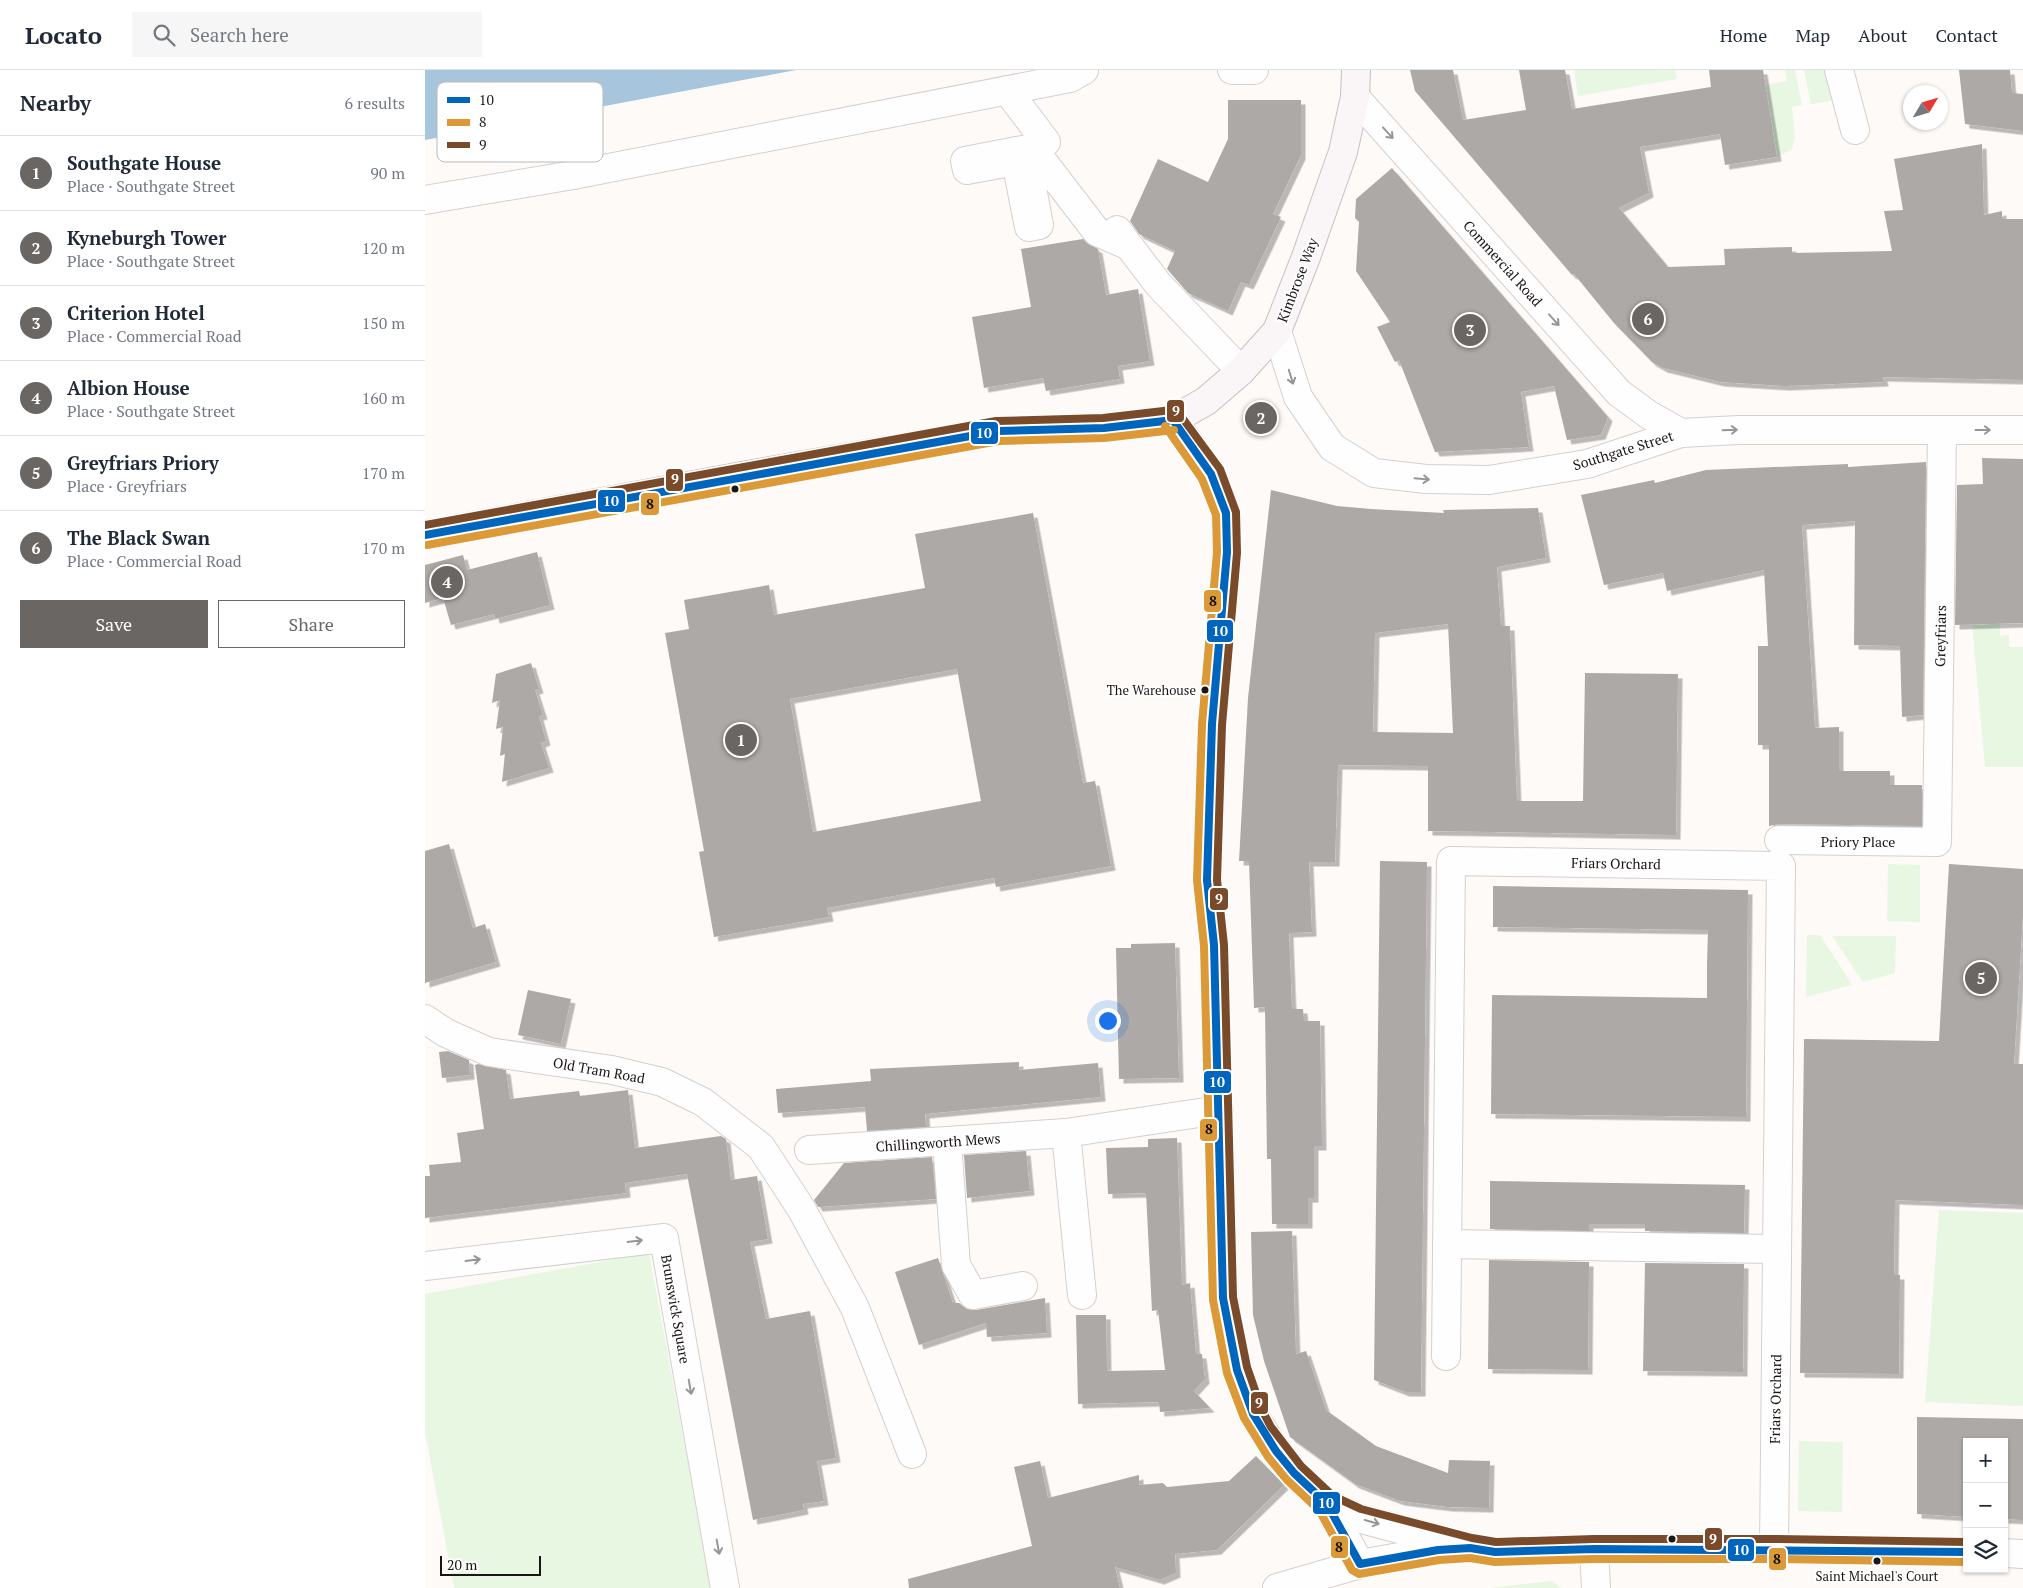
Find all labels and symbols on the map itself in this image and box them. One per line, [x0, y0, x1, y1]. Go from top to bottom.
legend [437, 82, 603, 162]
north arrow [1903, 85, 1948, 130]
text: 10 [479, 90, 494, 109]
text: 8 [479, 112, 486, 131]
one-way arrow [1382, 127, 1394, 140]
text: 9 [479, 135, 486, 154]
street label: Commercial Road [1459, 216, 1547, 310]
street label: Kimbrose Way [1272, 234, 1322, 325]
pin: 6 [1632, 300, 1664, 338]
pin: 3 [1454, 311, 1486, 349]
one-way arrow [1548, 314, 1560, 327]
one-way arrow [1287, 369, 1297, 385]
line badge: 9 [1166, 399, 1185, 423]
pin: 2 [1245, 399, 1277, 437]
text: 9 [1172, 401, 1180, 420]
line badge: 10 [970, 421, 999, 445]
text: 10 [976, 423, 992, 442]
street label: Southgate Street [1570, 425, 1676, 474]
one-way arrow [1974, 425, 1990, 435]
one-way arrow [1721, 426, 1737, 435]
line badge: 9 [665, 468, 684, 492]
text: 9 [671, 469, 679, 488]
one-way arrow [1414, 474, 1430, 483]
unlabelled marker [730, 484, 740, 494]
line badge: 10 [597, 489, 626, 513]
text: 10 [603, 491, 619, 510]
line badge: 8 [640, 492, 660, 516]
text: 8 [646, 494, 654, 513]
pin: 4 [431, 563, 463, 601]
line badge: 8 [1203, 589, 1222, 613]
text: 8 [1209, 591, 1217, 610]
street label: Greyfriars [1930, 605, 1950, 667]
line badge: 10 [1206, 619, 1234, 643]
text: 10 [1212, 621, 1228, 640]
place label: The Warehouse [1107, 681, 1196, 699]
marker: The Warehouse [1200, 685, 1210, 695]
pin: 1 [725, 721, 757, 759]
street label: Priory Place [1821, 832, 1895, 851]
street label: Friars Orchard [1571, 853, 1661, 873]
line badge: 9 [1209, 887, 1229, 911]
text: 9 [1215, 889, 1223, 908]
pin: 5 [1965, 959, 1997, 997]
your location [1095, 1008, 1121, 1034]
street label: Old Tram Road [551, 1053, 647, 1087]
line badge: 10 [1203, 1070, 1232, 1094]
text: 10 [1209, 1072, 1225, 1091]
line badge: 8 [1199, 1118, 1218, 1142]
text: 8 [1205, 1119, 1213, 1138]
street label: Chillingworth Mews [875, 1128, 1001, 1156]
one-way arrow [627, 1236, 643, 1246]
street label: Brunswick Square [657, 1253, 695, 1365]
one-way arrow [465, 1255, 481, 1265]
street label: Friars Orchard [1765, 1354, 1785, 1444]
one-way arrow [685, 1378, 695, 1394]
line badge: 9 [1250, 1391, 1269, 1415]
text: 9 [1255, 1393, 1263, 1412]
line badge: 10 [1312, 1491, 1341, 1515]
text: 10 [1318, 1493, 1334, 1512]
one-way arrow [1364, 1518, 1380, 1527]
line badge: 9 [1704, 1527, 1723, 1551]
text: 9 [1709, 1529, 1717, 1548]
unlabelled marker [1667, 1534, 1677, 1544]
line badge: 8 [1330, 1535, 1349, 1559]
text: 8 [1335, 1537, 1343, 1556]
one-way arrow [713, 1538, 723, 1554]
line badge: 10 [1727, 1538, 1755, 1562]
text: 10 [1733, 1540, 1749, 1559]
line badge: 8 [1768, 1547, 1787, 1571]
text: 8 [1773, 1549, 1781, 1568]
scale bar [440, 1553, 541, 1576]
marker: Saint Michael's Court [1872, 1556, 1882, 1566]
place label: Saint Michael's Court [1816, 1567, 1939, 1585]

